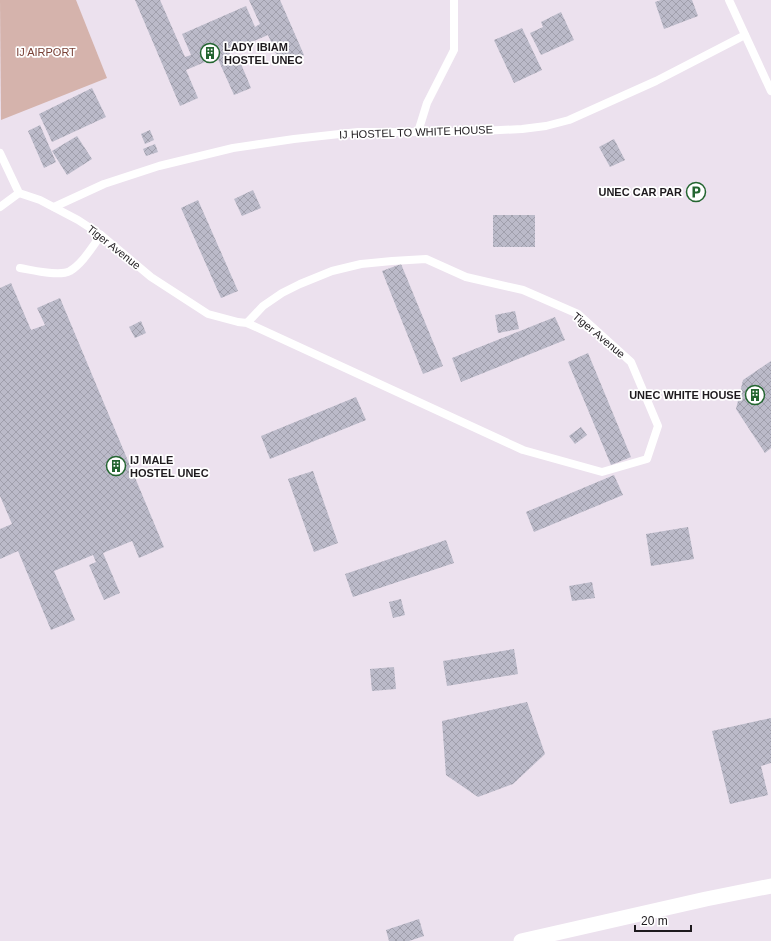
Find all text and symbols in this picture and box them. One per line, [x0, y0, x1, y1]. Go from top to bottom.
place label: LADY IBIAM HOSTEL UNEC [224, 41, 303, 66]
building icon: LADY IBIAM HOSTEL UNEC [199, 42, 221, 64]
park label: IJ AIRPORT [16, 46, 76, 58]
street label: IJ HOSTEL TO WHITE HOUSE [339, 123, 493, 141]
parking icon: UNEC CAR PAR [685, 181, 707, 203]
place label: UNEC CAR PAR [598, 186, 682, 198]
street label: Tiger Avenue [85, 223, 143, 271]
street label: Tiger Avenue [571, 310, 627, 360]
building icon: UNEC WHITE HOUSE [744, 384, 766, 406]
place label: UNEC WHITE HOUSE [629, 389, 741, 401]
place label: IJ MALE HOSTEL UNEC [130, 454, 209, 479]
building icon: IJ MALE HOSTEL UNEC [105, 455, 127, 477]
scale bar [635, 907, 691, 933]
text: 20 m [641, 914, 668, 928]

